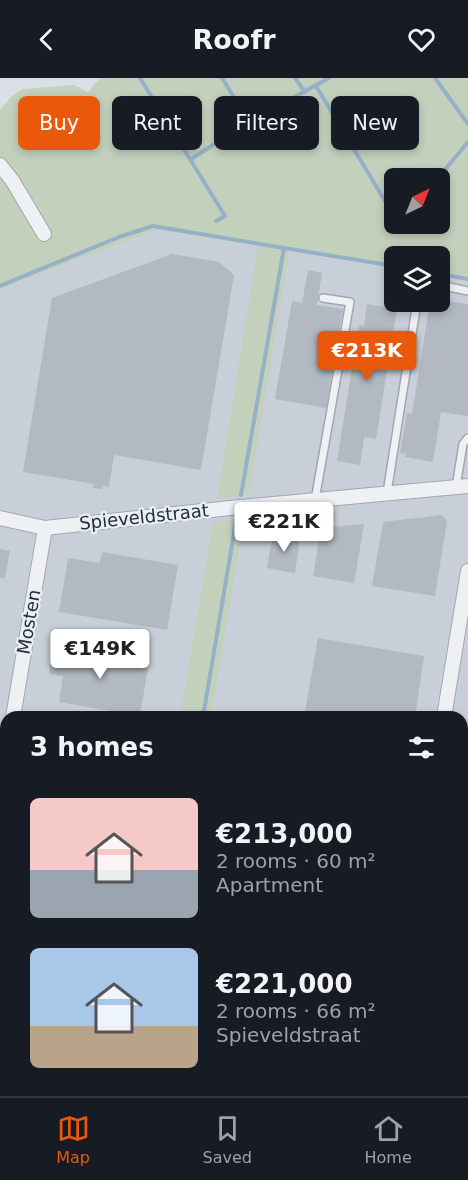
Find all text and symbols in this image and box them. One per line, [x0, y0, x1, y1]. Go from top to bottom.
icon: back [30, 23, 63, 56]
icon: heart [405, 23, 438, 56]
text: Roofr [193, 24, 275, 55]
chip: Buy [18, 96, 100, 150]
chip: Rent [112, 96, 202, 150]
chip: Filters [214, 96, 319, 150]
chip: New [331, 96, 419, 150]
north arrow [384, 168, 450, 234]
map controls [384, 168, 450, 312]
button: layers [384, 246, 450, 312]
pin: €213K [325, 331, 409, 382]
text: €213K [331, 338, 403, 362]
street label: Spieveldstraat [78, 499, 210, 534]
pin: €221K [242, 502, 326, 553]
text: €221K [248, 509, 320, 533]
street label: Mosten [12, 588, 45, 656]
pin: €149K [58, 629, 142, 680]
text: €149K [64, 636, 136, 660]
icon: filters [405, 731, 438, 764]
text: 3 homes [30, 732, 154, 762]
text: €213,000 [216, 819, 353, 849]
icon: home [78, 822, 150, 894]
text: 2 rooms · 60 m² [216, 849, 376, 873]
text: Apartment [216, 873, 323, 897]
text: €221,000 [216, 969, 353, 999]
icon: home [78, 972, 150, 1044]
text: 2 rooms · 66 m² [216, 999, 376, 1023]
text: Spieveldstraat [216, 1023, 360, 1047]
tab: Map [56, 1112, 90, 1167]
tab: Saved [203, 1112, 252, 1167]
tab: Home [364, 1112, 412, 1167]

